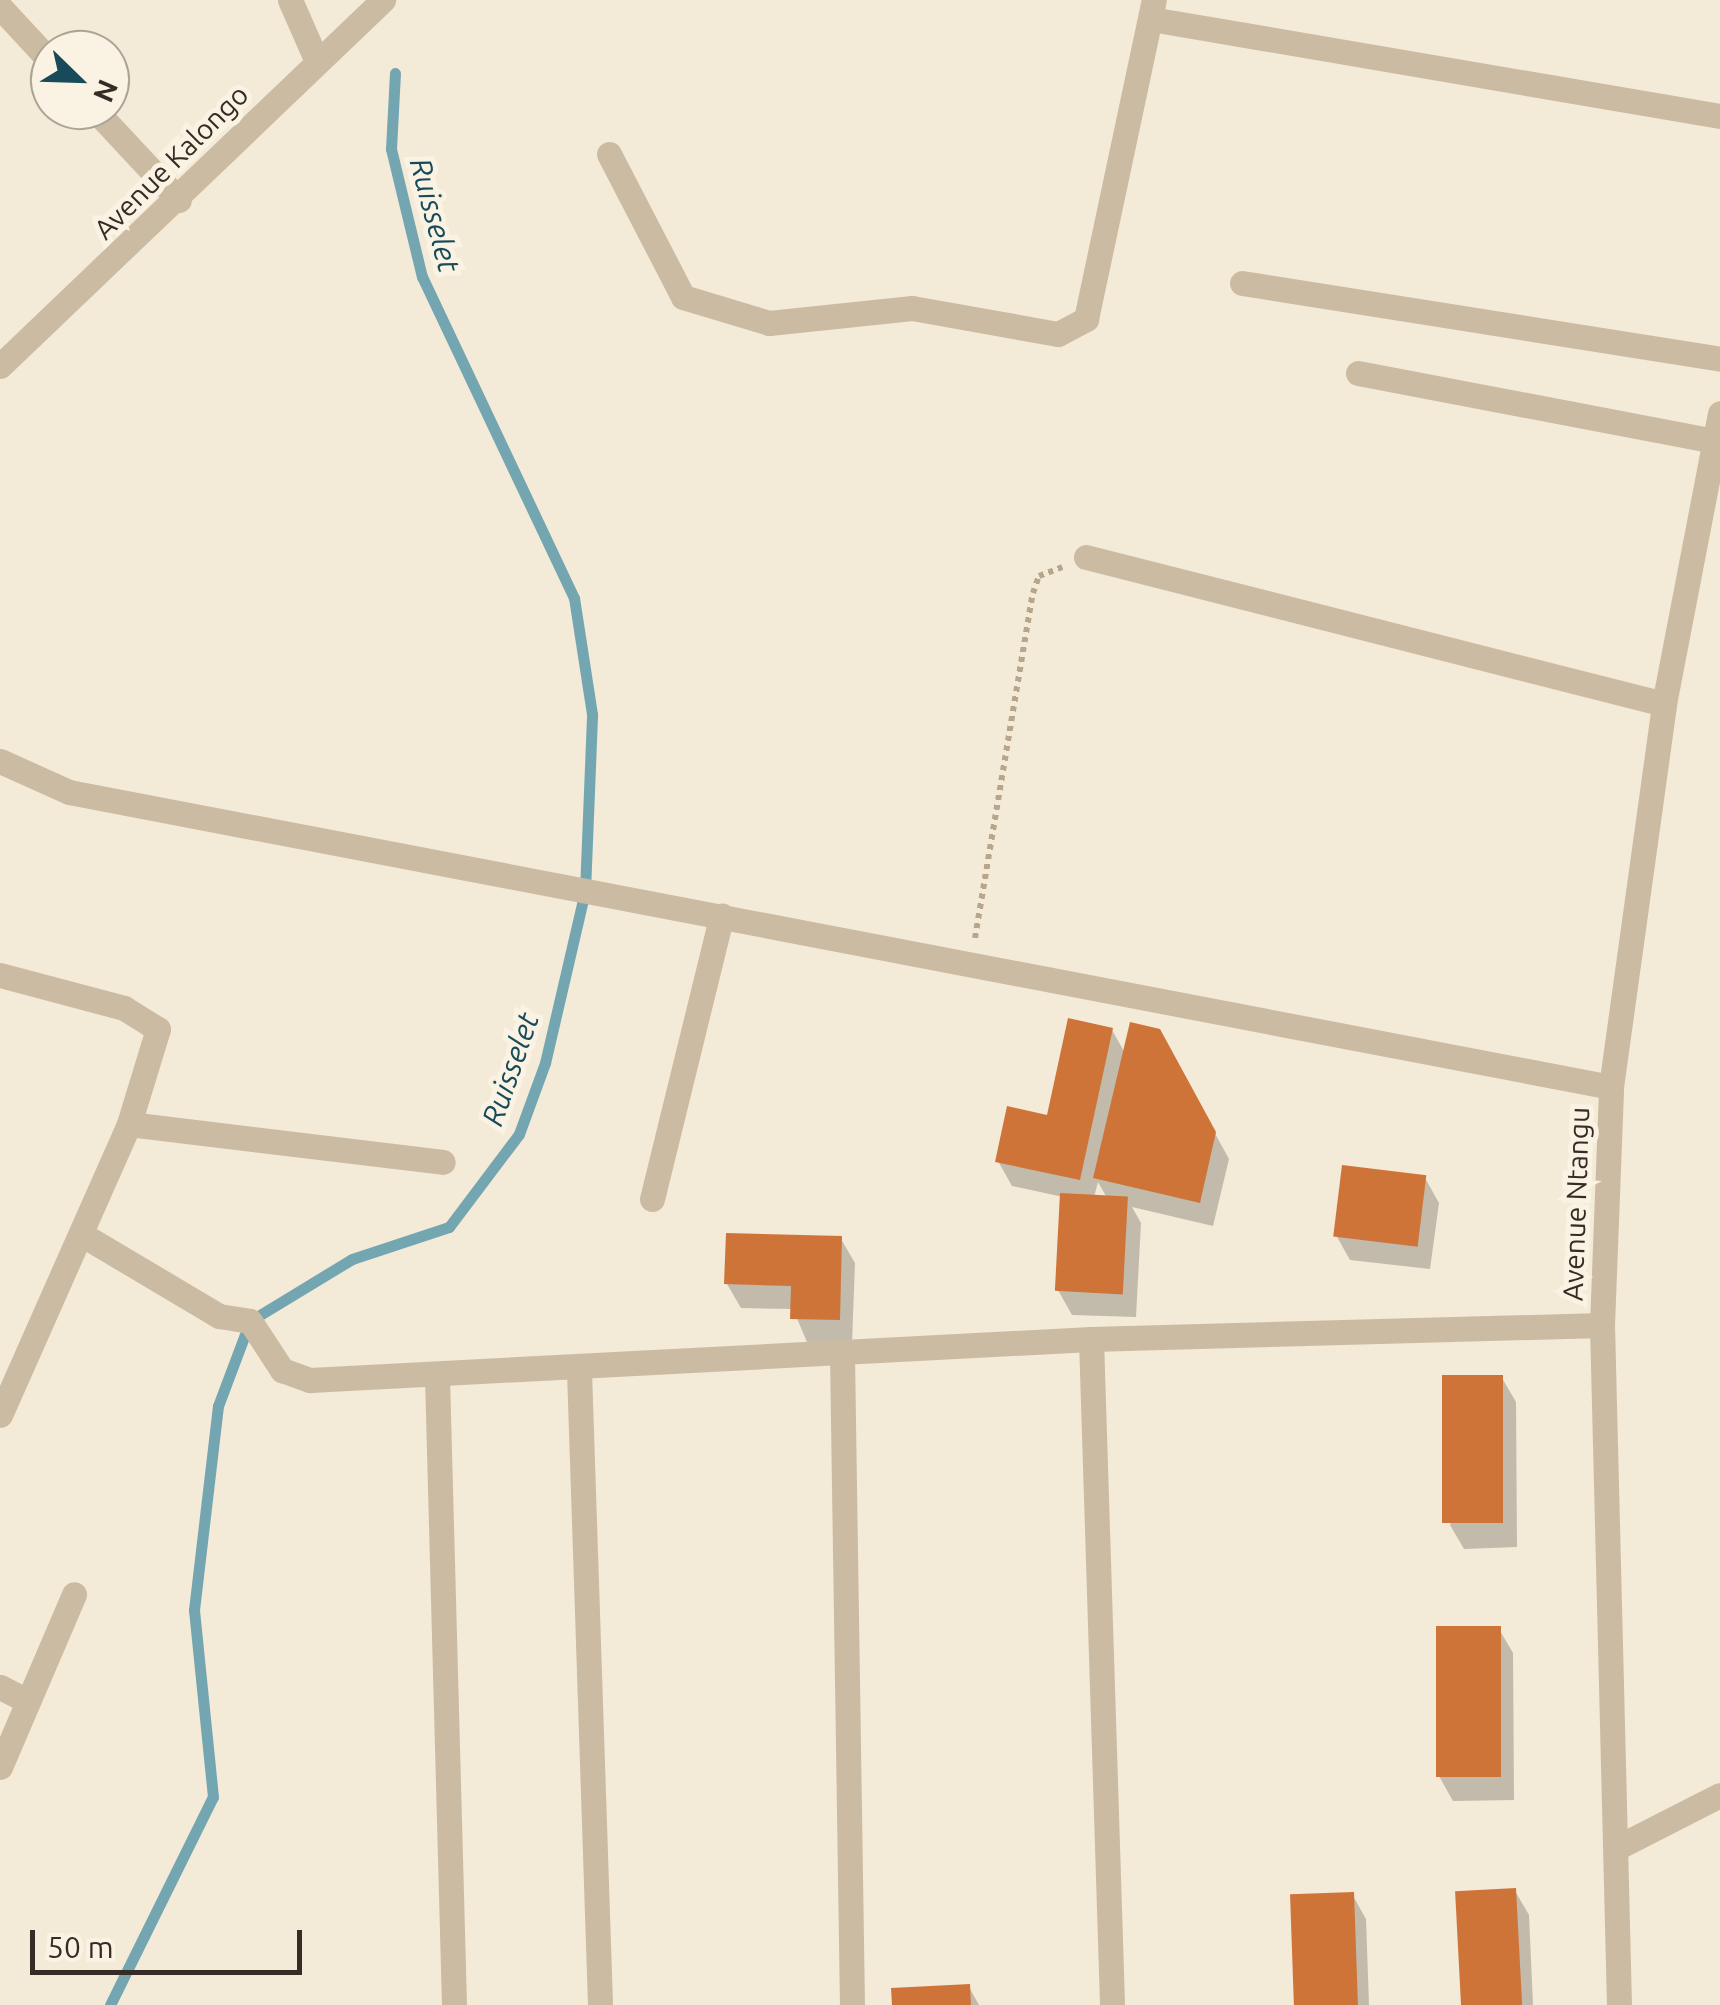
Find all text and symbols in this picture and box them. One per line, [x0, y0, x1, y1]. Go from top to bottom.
north arrow [30, 30, 130, 130]
text: N [88, 75, 125, 107]
street label: Avenue Kalongo [87, 78, 255, 246]
water label: Ruisselet [402, 154, 468, 276]
water label: Ruisselet [474, 1008, 546, 1130]
street label: Avenue Ntangu [1556, 1106, 1596, 1302]
scale bar [35, 1910, 308, 1972]
text: 50 m [47, 1930, 114, 1964]

